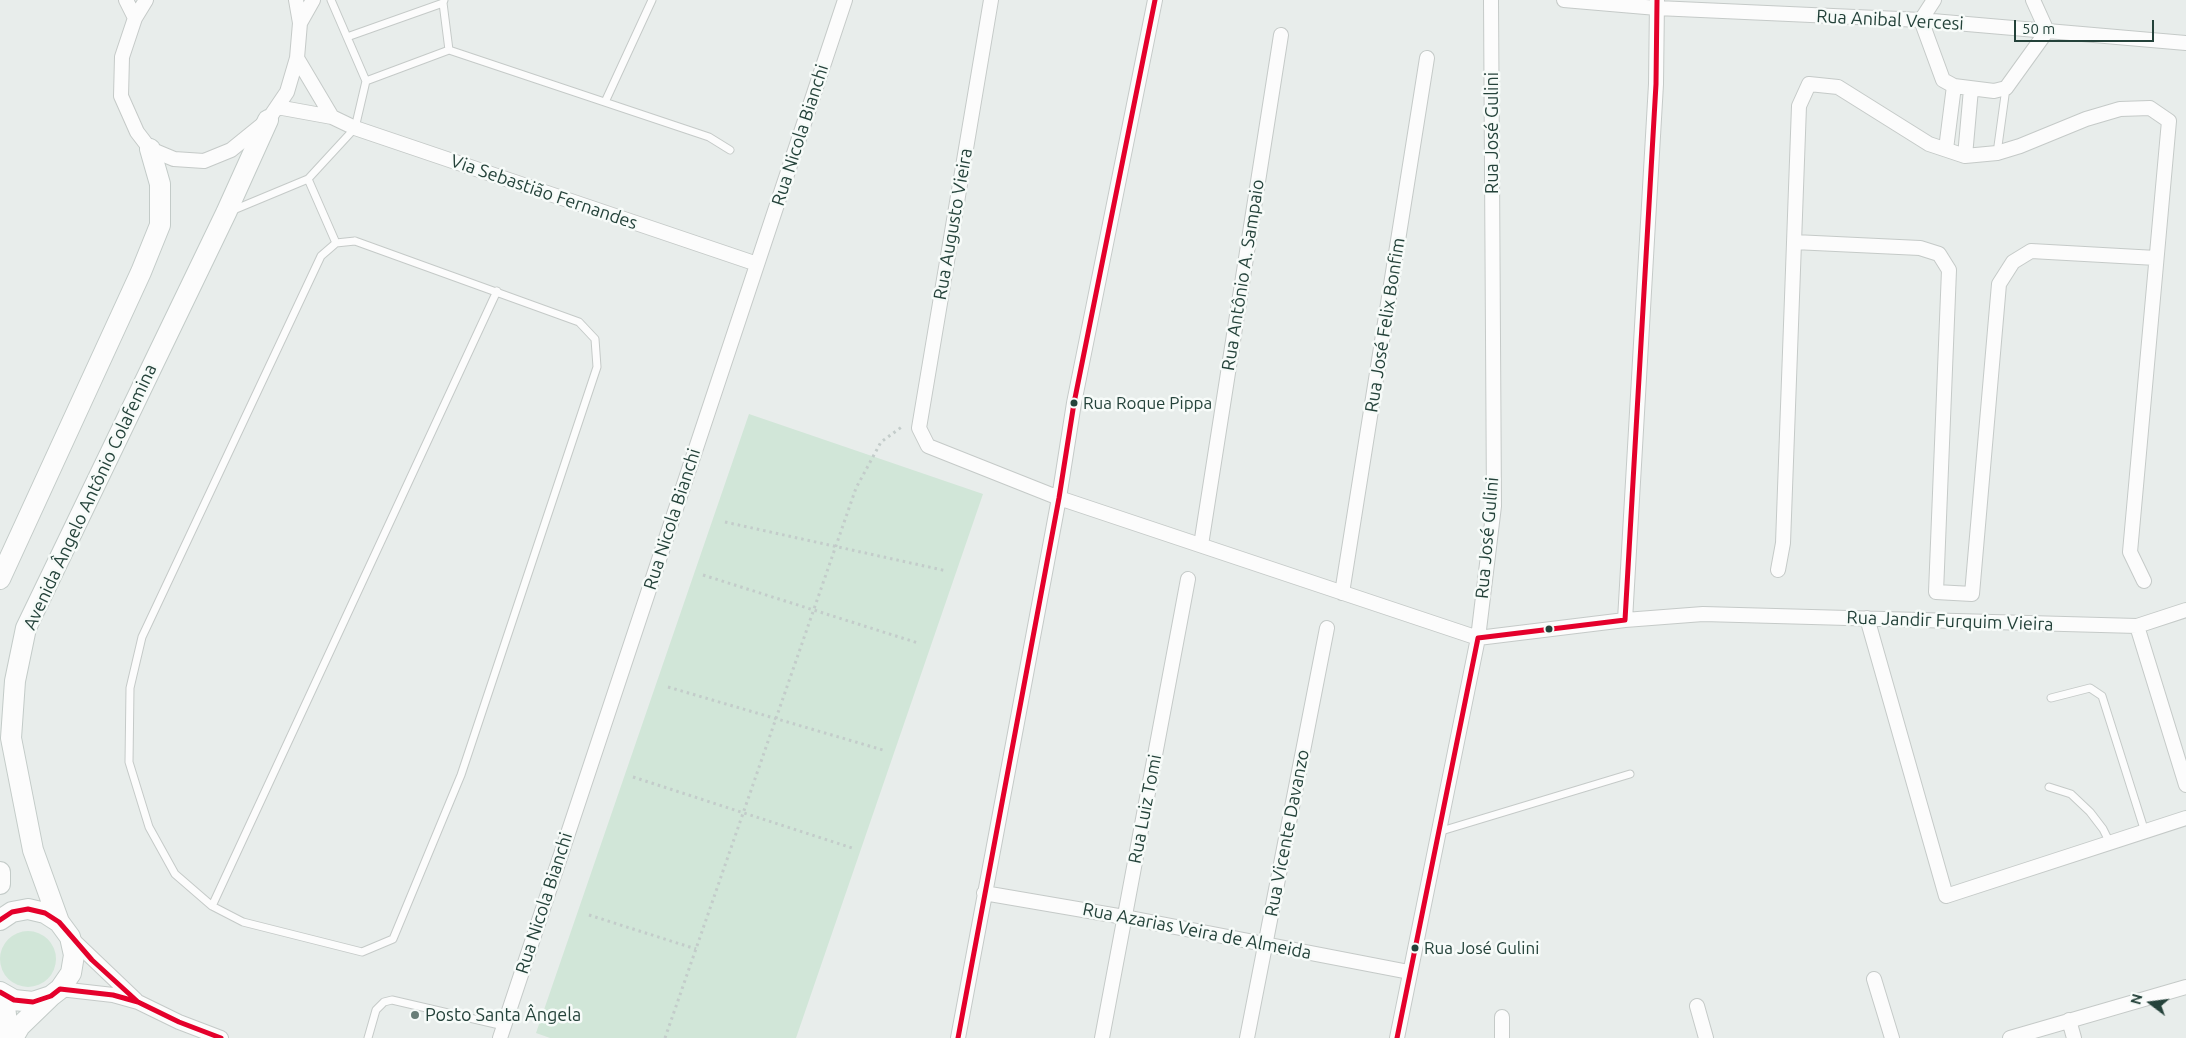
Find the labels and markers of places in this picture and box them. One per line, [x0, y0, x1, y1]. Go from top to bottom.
place label: Rua Roque Pippa [1083, 393, 1212, 413]
marker: Rua Roque Pippa [1069, 398, 1079, 408]
unlabelled marker [1544, 624, 1554, 634]
place label: Rua José Gulini [1424, 938, 1539, 958]
marker: Rua José Gulini [1410, 943, 1420, 953]
place label: Posto Santa Ângela [425, 1004, 581, 1026]
marker: Posto Santa Ângela [409, 1009, 421, 1021]

